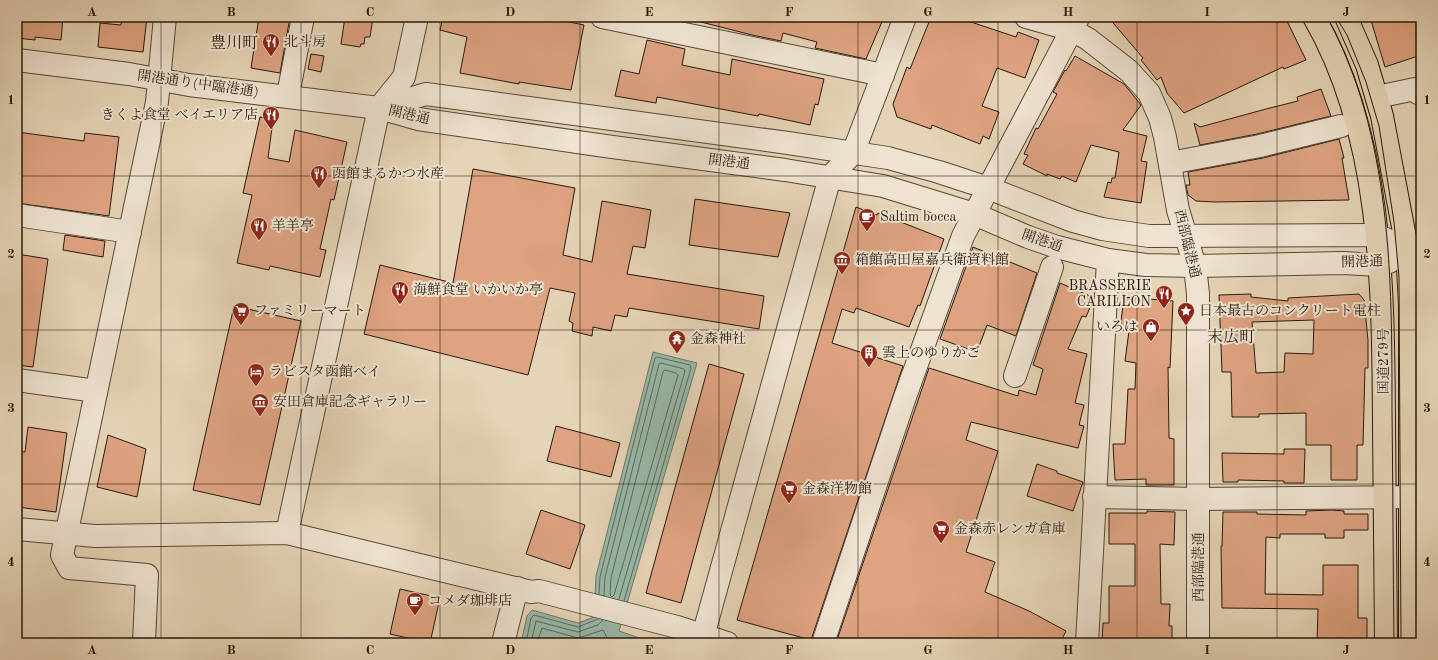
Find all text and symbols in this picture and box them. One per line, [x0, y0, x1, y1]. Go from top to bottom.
text: A [87, 6, 97, 19]
text: B [226, 6, 236, 19]
text: C [366, 6, 374, 19]
text: D [505, 6, 515, 19]
text: E [645, 6, 654, 19]
text: F [785, 6, 794, 19]
text: G [923, 6, 933, 19]
text: H [1063, 6, 1074, 19]
text: I [1204, 6, 1210, 19]
text: J [1342, 6, 1350, 19]
restaurant icon: 北斗房 [261, 32, 281, 57]
district label: 豊川町 [210, 34, 258, 52]
place label: 北斗房 [284, 34, 326, 49]
street label: 開港通り(中臨港通) [136, 68, 260, 99]
text: 1 [7, 94, 15, 107]
text: 1 [1423, 94, 1431, 107]
street label: 開港通 [387, 102, 431, 127]
restaurant icon: きくよ食堂 ベイエリア店 [261, 105, 281, 130]
place label: きくよ食堂 ベイエリア店 [101, 107, 258, 122]
street label: 開港通 [707, 152, 751, 172]
restaurant icon: 函館まるかつ水産 [309, 164, 329, 189]
place label: 函館まるかつ水産 [332, 166, 444, 181]
cafe icon: Saltim bocca [857, 207, 877, 232]
street label: 西部臨港通 [1172, 208, 1203, 280]
place label: Saltim bocca [880, 210, 956, 224]
restaurant icon: 羊羊亭 [249, 216, 269, 241]
place label: 羊羊亭 [272, 218, 314, 233]
street label: 開港通 [1020, 227, 1064, 254]
text: 2 [7, 248, 15, 261]
text: 2 [1423, 248, 1431, 261]
museum icon: 箱館高田屋嘉兵衛資料館 [832, 250, 852, 275]
place label: 箱館高田屋嘉兵衛資料館 [855, 252, 1009, 267]
street label: 開港通 [1341, 253, 1383, 270]
place label: BRASSERIE CARILLON [1068, 279, 1151, 309]
restaurant icon: 海鮮食堂 いかいか亭 [390, 280, 410, 305]
place label: 海鮮食堂 いかいか亭 [413, 282, 543, 297]
restaurant icon: BRASSERIE CARILLON [1154, 284, 1174, 309]
supermarket icon: ファミリーマート [231, 301, 251, 326]
place icon: 日本最古のコンクリート電柱 [1176, 301, 1196, 326]
place label: 日本最古のコンクリート電柱 [1199, 303, 1381, 318]
place label: ファミリーマート [254, 304, 366, 318]
shop icon: いろは [1141, 317, 1161, 342]
place label: いろは [1096, 320, 1138, 334]
district label: 末広町 [1207, 328, 1255, 346]
street label: 国道279号 [1376, 328, 1391, 394]
temple icon: 金森神社 [667, 329, 687, 354]
place label: 金森神社 [690, 331, 746, 346]
building icon: 雲上のゆりかご [859, 343, 879, 368]
place label: 雲上のゆりかご [882, 345, 980, 360]
hotel icon: ラビスタ函館ベイ [246, 362, 266, 387]
place label: ラビスタ函館ベイ [269, 364, 381, 379]
museum icon: 安田倉庫記念ギャラリー [250, 392, 270, 417]
place label: 安田倉庫記念ギャラリー [273, 393, 427, 409]
text: 3 [7, 402, 15, 415]
text: 3 [1423, 402, 1431, 415]
supermarket icon: 金森洋物館 [779, 479, 799, 504]
place label: 金森洋物館 [802, 481, 872, 496]
supermarket icon: 金森赤レンガ倉庫 [931, 519, 951, 544]
place label: 金森赤レンガ倉庫 [954, 521, 1066, 536]
street label: 西部臨港通 [1191, 532, 1206, 602]
text: 4 [7, 556, 15, 569]
text: 4 [1423, 556, 1431, 569]
cafe icon: コメダ珈琲店 [405, 591, 425, 616]
place label: コメダ珈琲店 [428, 593, 512, 608]
text: A [87, 644, 97, 657]
text: B [226, 644, 236, 657]
text: C [366, 644, 374, 657]
text: D [505, 644, 515, 657]
text: E [645, 644, 654, 657]
text: F [785, 644, 794, 657]
text: G [923, 644, 933, 657]
text: H [1063, 644, 1074, 657]
text: I [1204, 644, 1210, 657]
text: J [1342, 644, 1350, 657]

